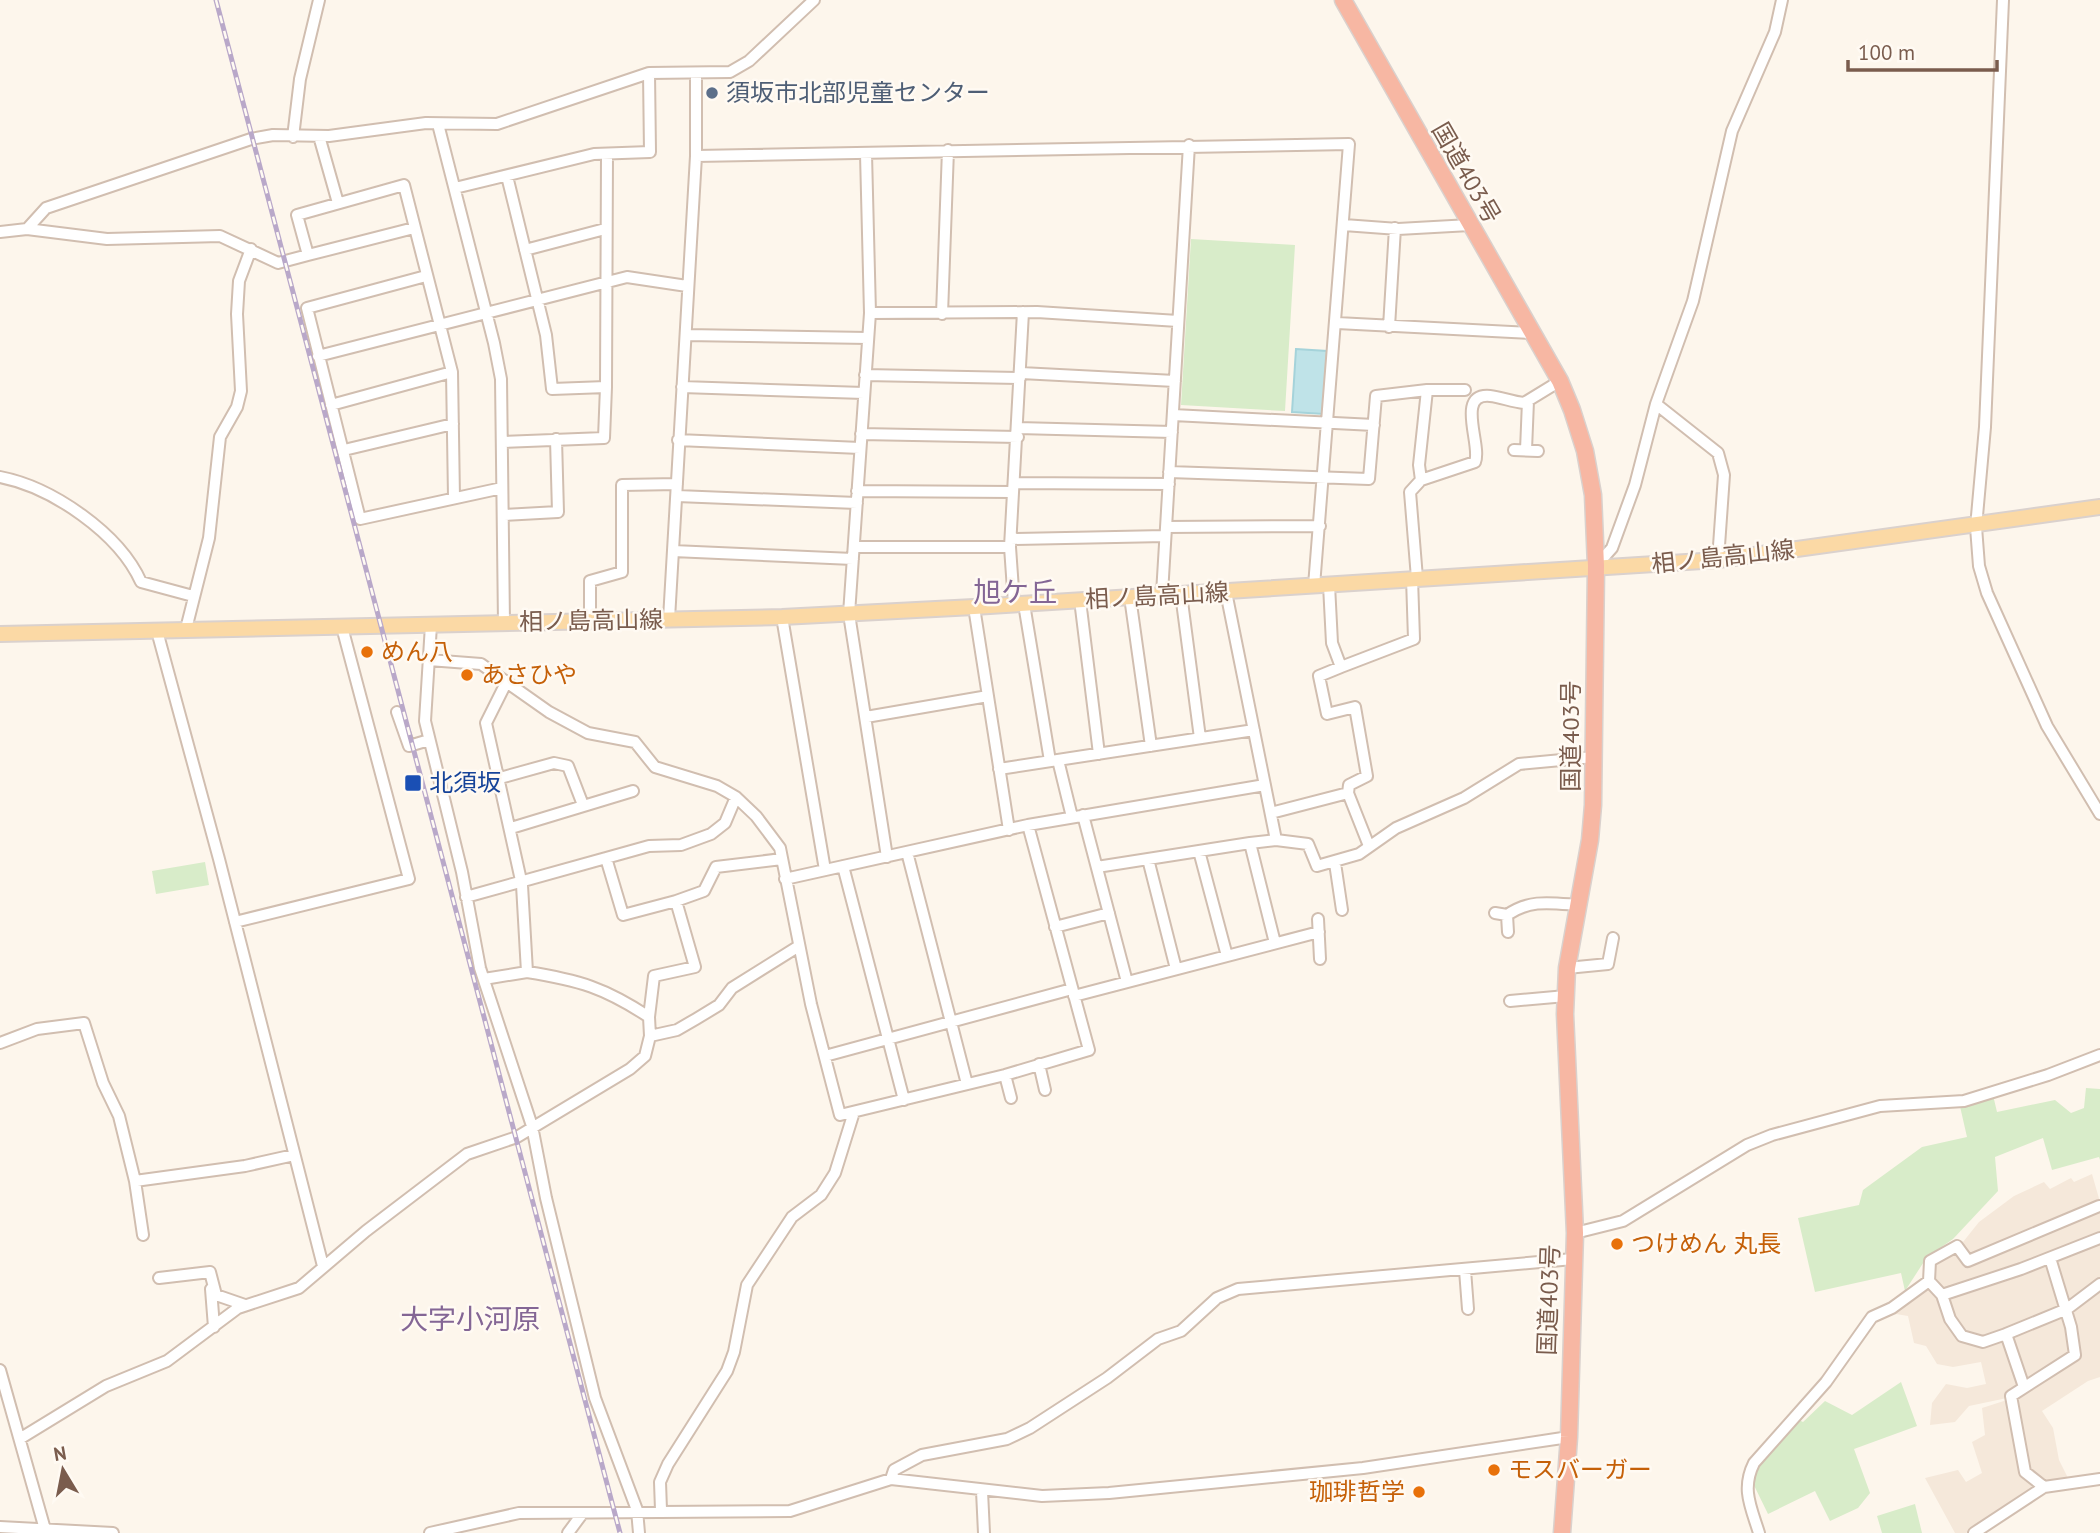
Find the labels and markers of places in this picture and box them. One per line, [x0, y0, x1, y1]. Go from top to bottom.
place label: 須坂市北部児童センター [726, 77, 990, 108]
marker: 須坂市北部児童センター [704, 85, 720, 101]
place label: めん八 [381, 636, 453, 667]
marker: めん八 [359, 644, 375, 660]
place label: あさひや [481, 659, 577, 690]
marker: あさひや [459, 667, 475, 683]
place label: 北須坂 [429, 767, 501, 798]
marker: 北須坂 [403, 773, 423, 793]
place label: つけめん 丸長 [1631, 1228, 1781, 1259]
marker: つけめん 丸長 [1609, 1236, 1625, 1252]
place label: モスバーガー [1508, 1454, 1652, 1485]
marker: モスバーガー [1486, 1462, 1502, 1478]
place label: 珈琲哲学 [1309, 1476, 1405, 1507]
marker: 珈琲哲学 [1411, 1484, 1427, 1500]

